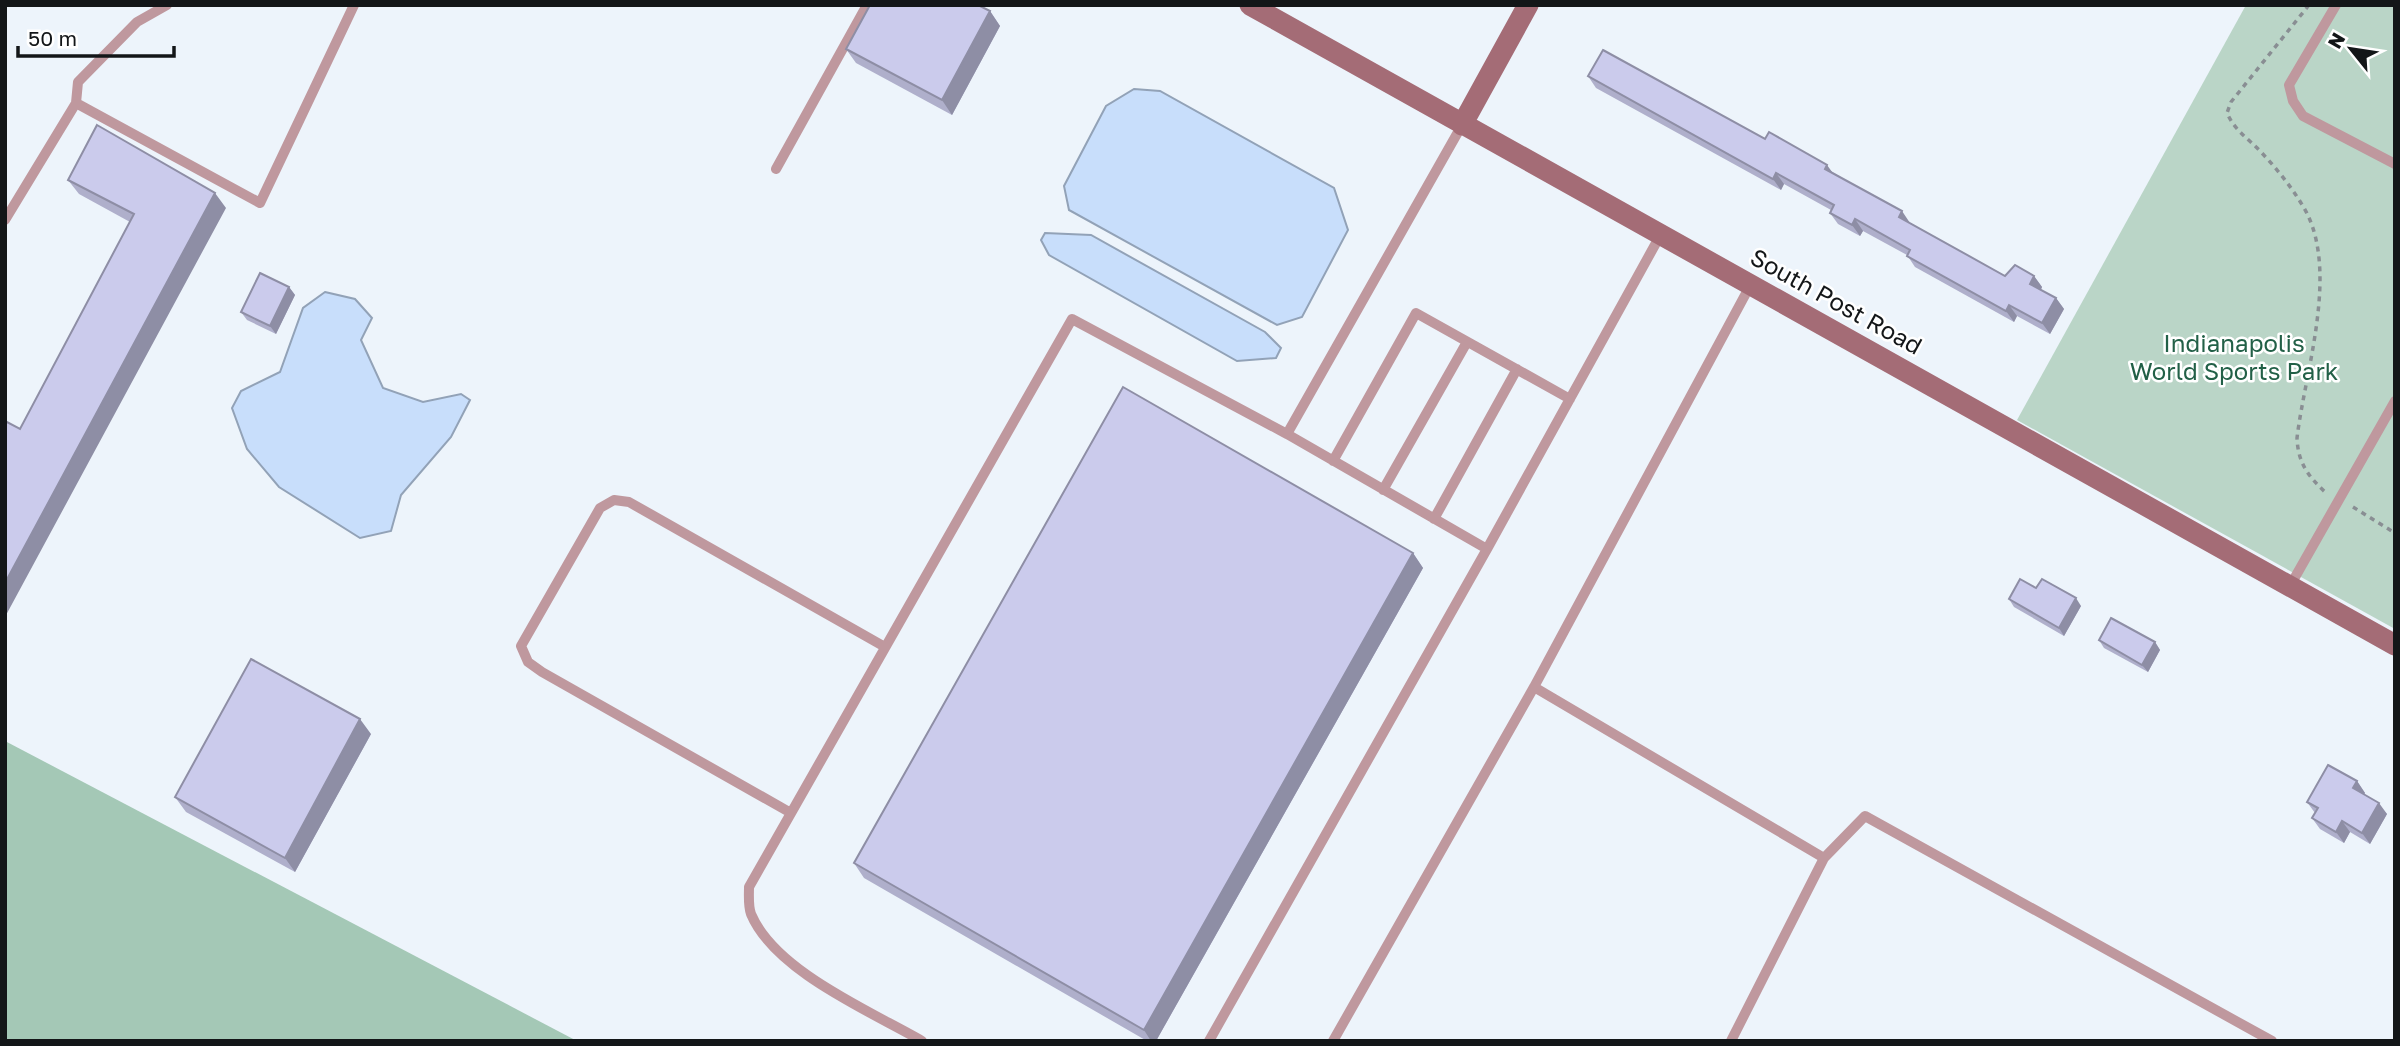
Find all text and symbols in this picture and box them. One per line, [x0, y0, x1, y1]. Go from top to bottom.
scale bar [18, 14, 173, 58]
north arrow [2316, 14, 2386, 84]
text: 50 m [28, 25, 77, 51]
text: N [2322, 28, 2349, 52]
street label: South Post Road [1746, 242, 1928, 360]
park label: Indianapolis World Sports Park [2130, 328, 2338, 385]

